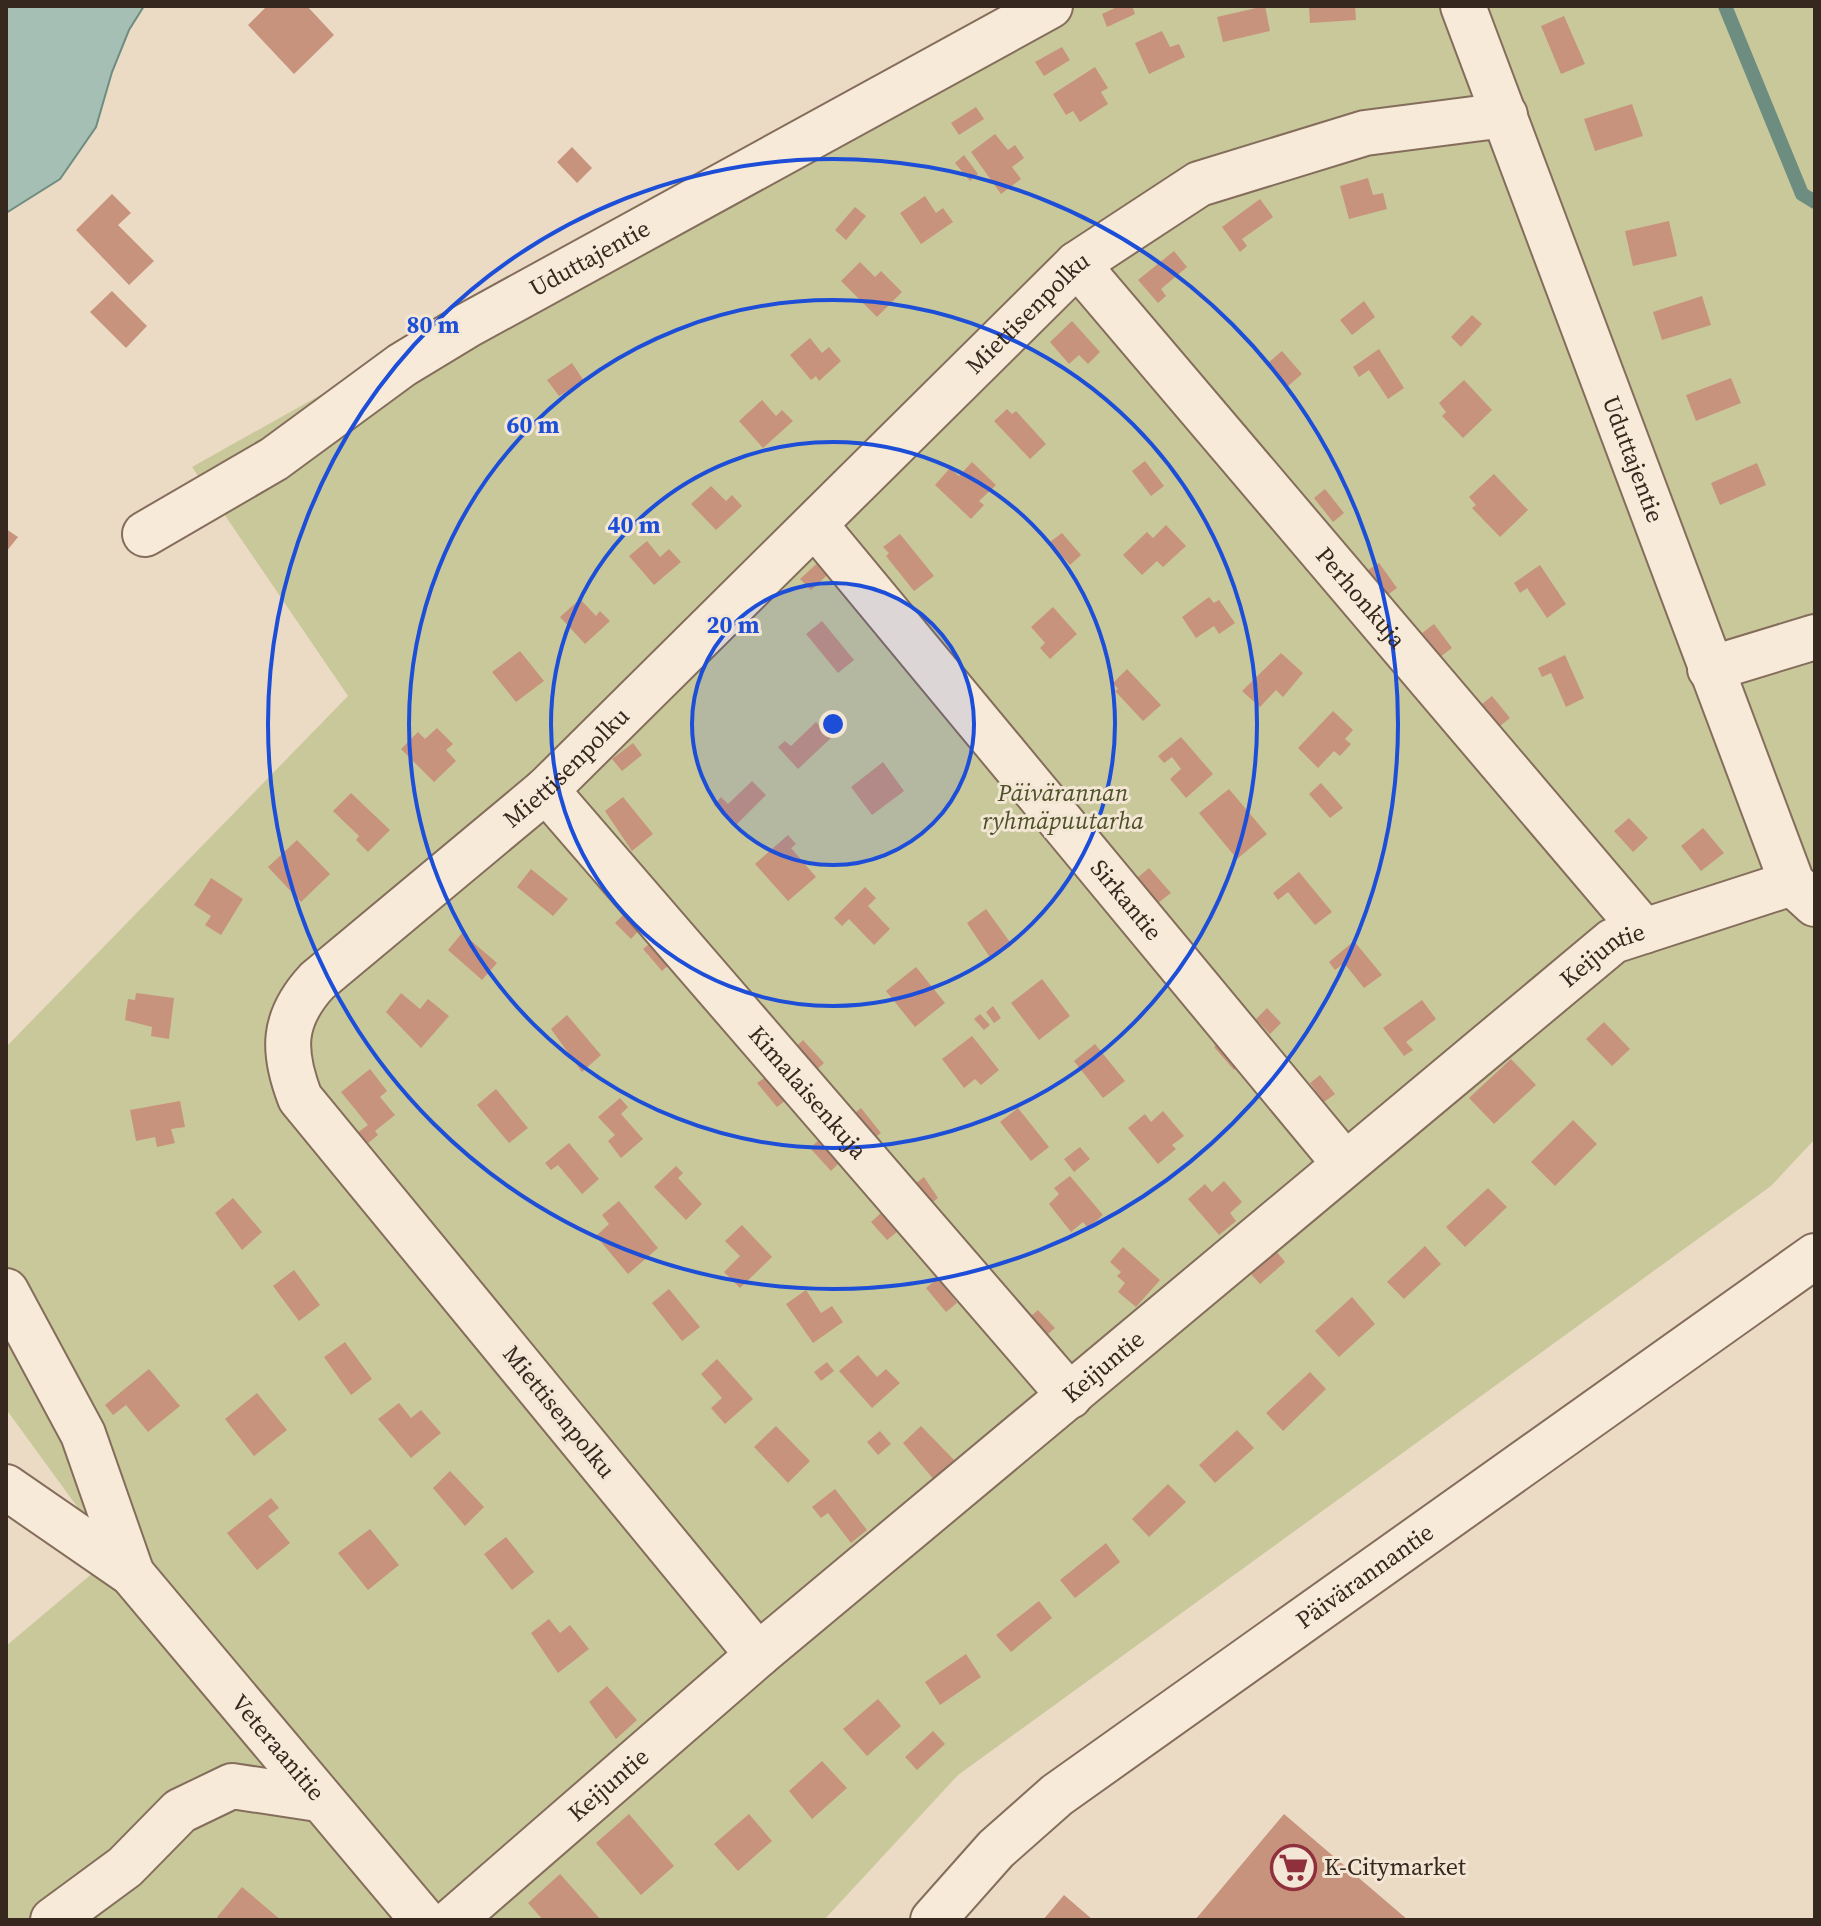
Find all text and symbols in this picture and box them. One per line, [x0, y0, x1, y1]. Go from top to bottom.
street label: Uduttajentie [523, 211, 656, 304]
street label: Miettisenpolku [958, 243, 1096, 381]
text: 80 m [407, 308, 460, 341]
street label: Uduttajentie [1595, 391, 1672, 527]
text: 60 m [507, 408, 560, 441]
text: 40 m [608, 508, 661, 541]
street label: Perhonkuja [1308, 540, 1414, 656]
text: 20 m [707, 608, 760, 641]
street label: Miettisenpolku [496, 700, 636, 835]
centre of rings [819, 710, 847, 738]
park label: Päivärannan ryhmäpuutarha [982, 776, 1144, 837]
street label: Sirkantie [1083, 852, 1170, 947]
street label: Keijuntie [1553, 915, 1649, 995]
street label: Kimalaisenkuja [741, 1019, 875, 1167]
street label: Keijuntie [1055, 1322, 1151, 1410]
street label: Miettisenpolku [496, 1338, 623, 1485]
street label: Päivärannantie [1289, 1515, 1440, 1636]
street label: Veteraanitie [224, 1687, 333, 1808]
street label: Keijuntie [561, 1740, 656, 1829]
supermarket icon: K-Citymarket [1269, 1843, 1317, 1891]
place label: K-Citymarket [1324, 1850, 1466, 1883]

